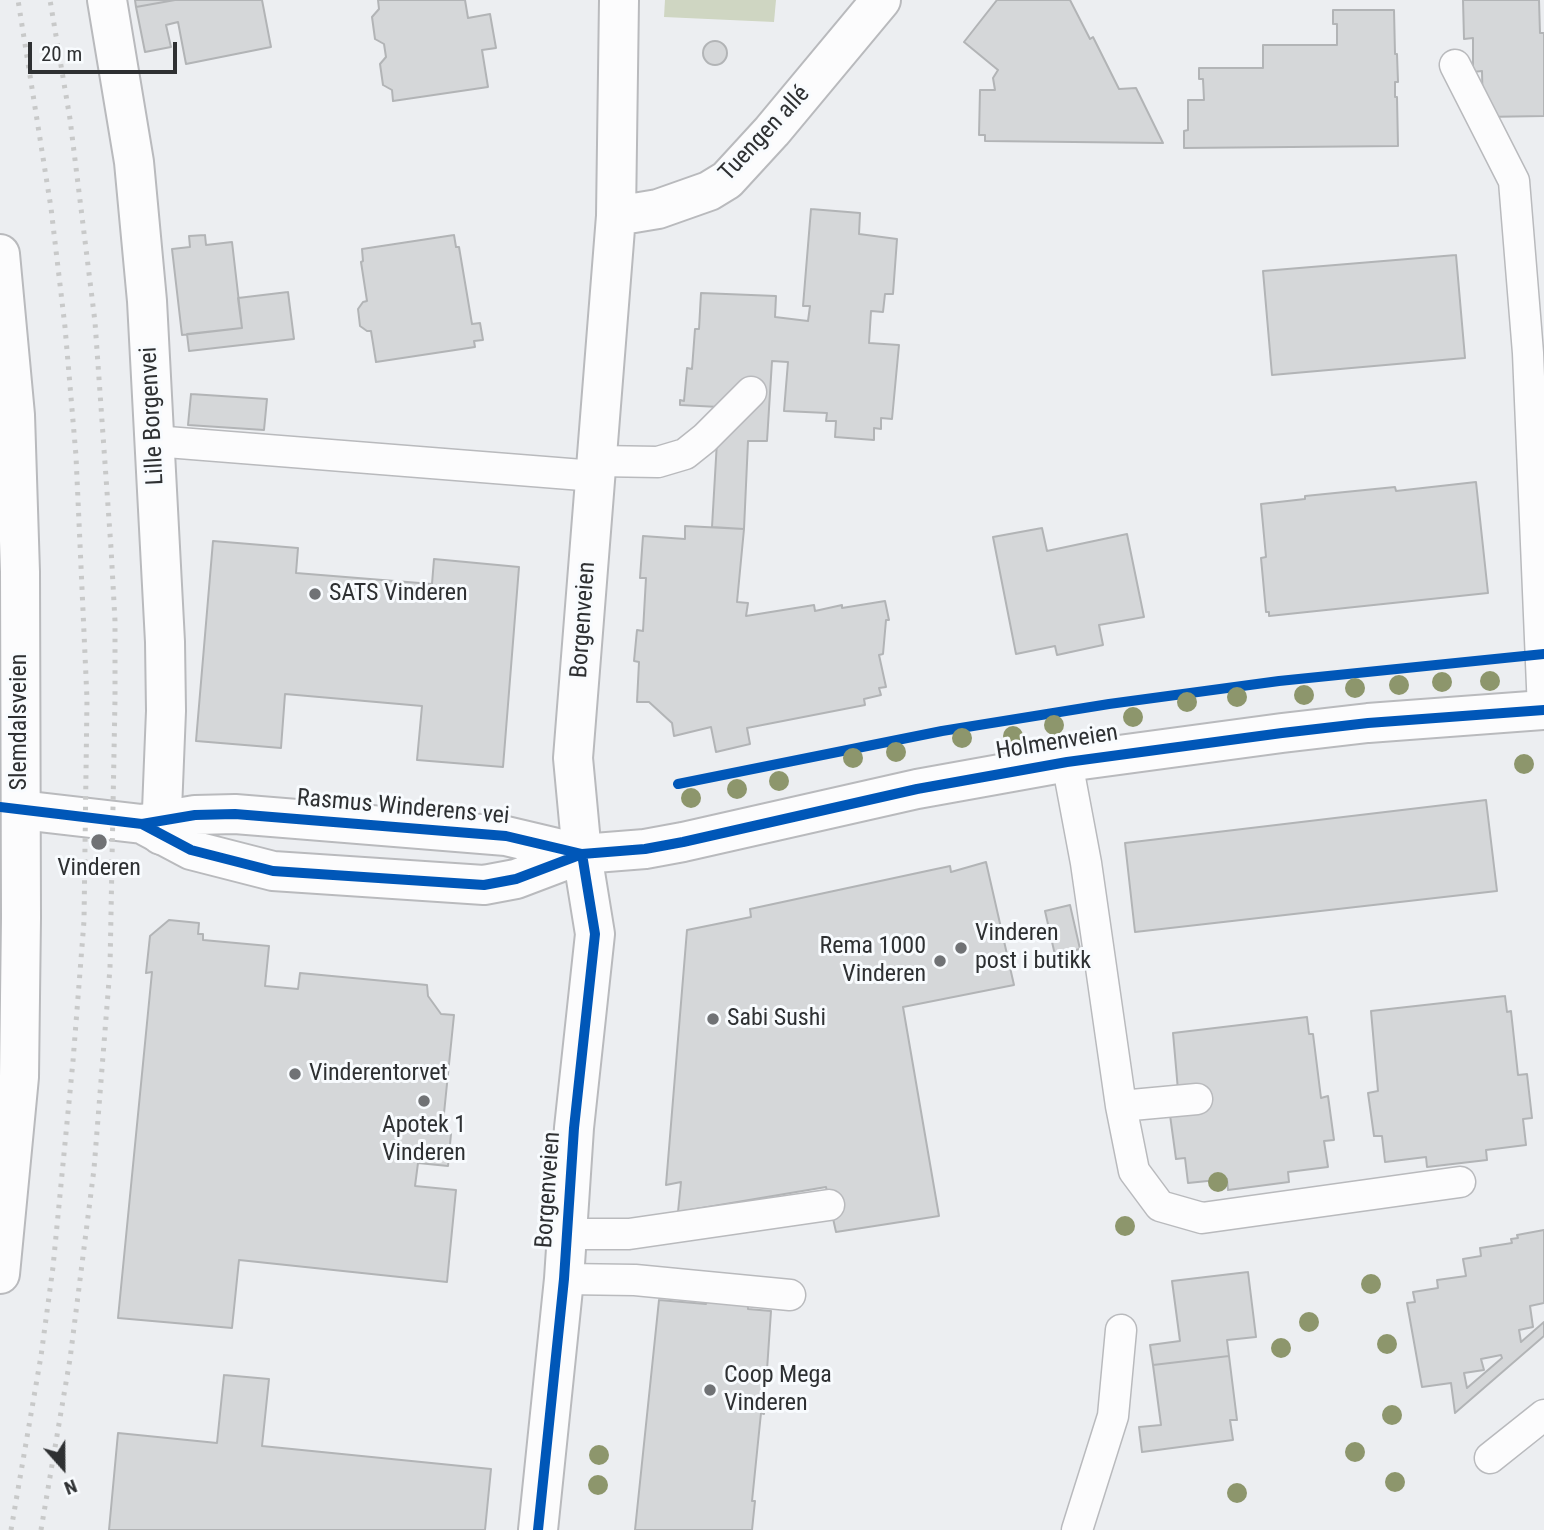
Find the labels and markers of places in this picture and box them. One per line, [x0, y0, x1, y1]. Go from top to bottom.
place label: SATS Vinderen [329, 580, 468, 608]
marker: SATS Vinderen [307, 586, 323, 602]
marker: Vinderen [89, 832, 109, 852]
place label: Vinderen [57, 855, 141, 883]
place label: Vinderen post i butikk [975, 920, 1091, 976]
place label: Rema 1000 Vinderen [820, 933, 926, 989]
marker: Vinderen post i butikk [953, 940, 969, 956]
marker: Rema 1000 Vinderen [932, 953, 948, 969]
place label: Sabi Sushi [727, 1005, 826, 1033]
marker: Sabi Sushi [705, 1011, 721, 1027]
place label: Vinderentorvet [309, 1060, 448, 1088]
marker: Vinderentorvet [287, 1066, 303, 1082]
marker: Apotek 1 Vinderen [416, 1093, 432, 1109]
place label: Apotek 1 Vinderen [382, 1112, 466, 1168]
place label: Coop Mega Vinderen [724, 1362, 832, 1418]
marker: Coop Mega Vinderen [702, 1382, 718, 1398]

